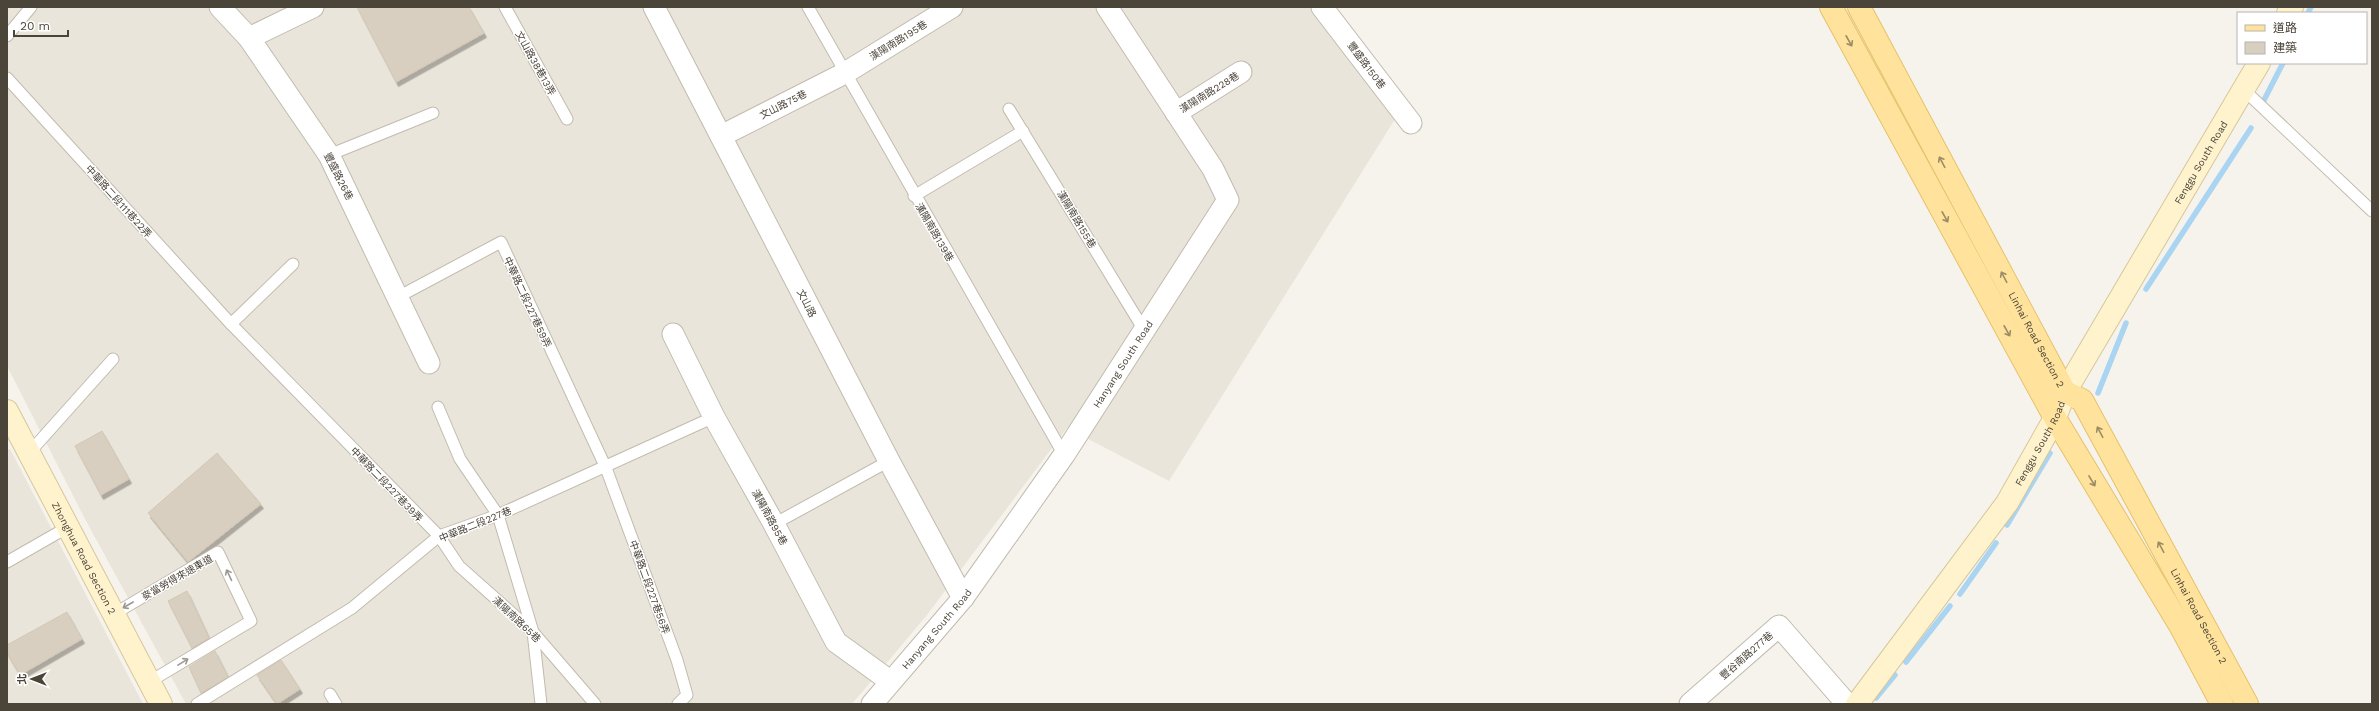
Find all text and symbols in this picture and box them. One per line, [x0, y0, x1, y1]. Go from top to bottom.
scale bar [14, 12, 68, 38]
legend [2237, 12, 2367, 64]
street label: 漢陽南路195巷 [867, 18, 929, 63]
text: 20 m [20, 19, 50, 33]
text: 道路 [2273, 21, 2297, 35]
street label: 文山路38巷13弄 [513, 29, 558, 97]
one-way arrow [1846, 35, 1854, 47]
street label: 豐盛路150巷 [1345, 40, 1388, 91]
text: 建築 [2273, 41, 2297, 55]
street label: 漢陽南路228巷 [1178, 70, 1241, 115]
street label: 文山路75巷 [758, 88, 809, 121]
street label: Fenggu South Road [2172, 119, 2230, 206]
street label: 豐盛路26巷 [322, 151, 355, 202]
one-way arrow [1938, 156, 1946, 168]
street label: 中華路二段111巷22弄 [83, 163, 154, 240]
street label: 漢陽南路155巷 [1055, 188, 1098, 250]
street label: 漢陽南路139巷 [913, 201, 956, 264]
one-way arrow [1942, 211, 1949, 223]
street label: 中華路二段227巷59弄 [502, 255, 553, 349]
one-way arrow [1999, 271, 2007, 283]
street label: 文山路 [795, 287, 818, 319]
street label: Linhai Road Section 2 [2006, 290, 2067, 389]
street label: Hanyang South Road [1091, 319, 1155, 410]
one-way arrow [2004, 325, 2012, 337]
street label: Fenggu South Road [2013, 399, 2067, 488]
one-way arrow [2095, 426, 2103, 438]
street label: 中華路二段227巷39弄 [348, 445, 425, 524]
one-way arrow [2089, 475, 2097, 487]
street label: 漢陽南路95巷 [750, 487, 789, 547]
street label: Zhonghua Road Section 2 [50, 500, 118, 616]
street label: 中華路二段227巷 [437, 505, 513, 544]
street label: 中華路二段227巷56弄 [627, 539, 672, 636]
one-way arrow [2157, 541, 2165, 553]
street label: 麥當勞得來速車道 [140, 553, 215, 602]
street label: Linhai Road Section 2 [2168, 566, 2229, 666]
one-way arrow [225, 569, 232, 581]
street label: Hanyang South Road [900, 587, 974, 671]
street label: 漢陽南路65巷 [490, 594, 543, 644]
one-way arrow [122, 602, 134, 610]
street label: 豐谷南路277巷 [1717, 629, 1775, 681]
one-way arrow [177, 657, 189, 665]
north arrow [12, 659, 52, 699]
text: 北 [16, 674, 29, 685]

